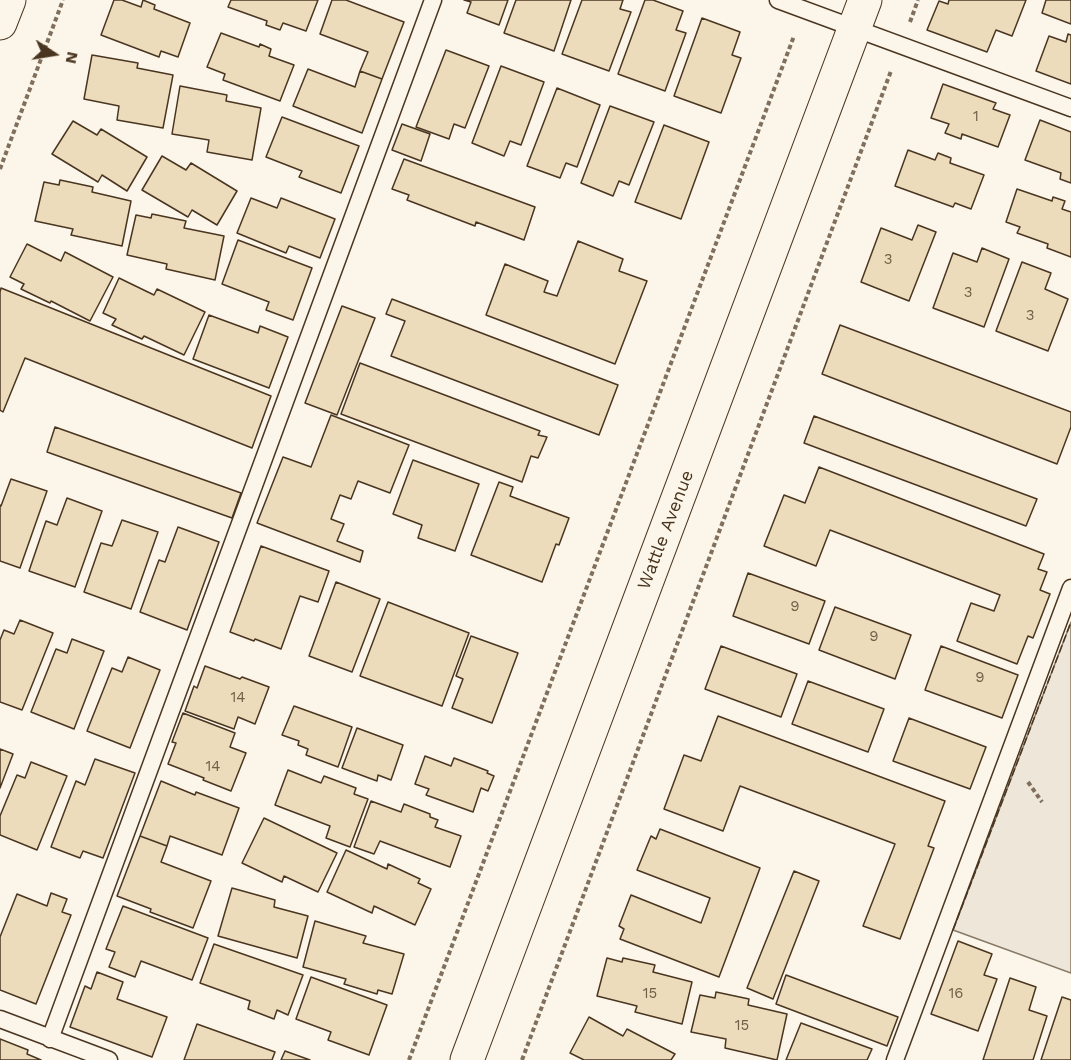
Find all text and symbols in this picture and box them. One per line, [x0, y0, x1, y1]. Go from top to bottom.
north arrow [24, 24, 84, 84]
text: N [62, 50, 83, 66]
house number: 1 [973, 108, 979, 126]
house number: 3 [884, 251, 892, 269]
house number: 3 [964, 284, 972, 302]
house number: 3 [1026, 307, 1034, 325]
street label: Wattle Avenue [633, 467, 699, 593]
house number: 9 [790, 598, 800, 616]
house number: 9 [869, 628, 879, 646]
house number: 9 [975, 669, 985, 687]
house number: 14 [230, 689, 246, 707]
house number: 14 [205, 758, 221, 776]
house number: 15 [643, 985, 657, 1003]
house number: 16 [949, 985, 963, 1003]
house number: 15 [735, 1017, 749, 1035]

